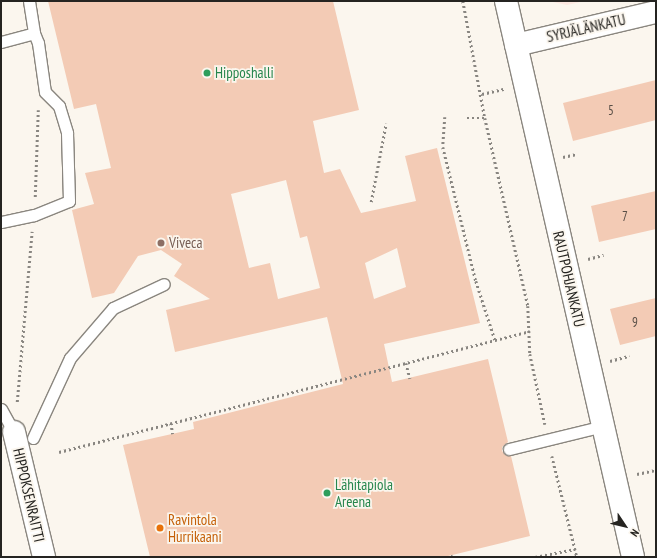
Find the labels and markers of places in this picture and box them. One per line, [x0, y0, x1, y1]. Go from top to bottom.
place label: Hipposhalli [215, 64, 274, 82]
marker: Hipposhalli [202, 68, 212, 78]
place label: Viveca [169, 234, 202, 252]
marker: Viveca [156, 238, 166, 248]
place label: Lähitapiola Areena [335, 475, 393, 510]
marker: Lähitapiola Areena [322, 488, 332, 498]
place label: Ravintola Hurrikaani [168, 510, 222, 545]
marker: Ravintola Hurrikaani [155, 523, 165, 533]

